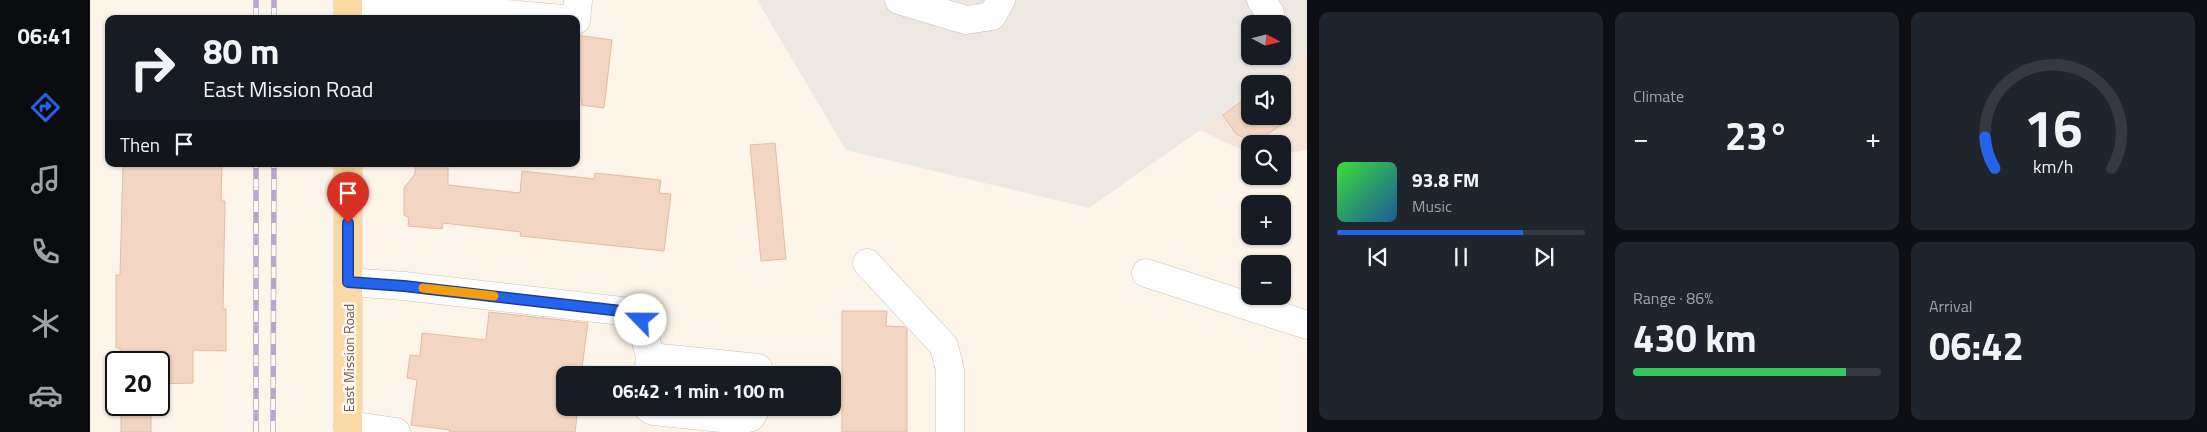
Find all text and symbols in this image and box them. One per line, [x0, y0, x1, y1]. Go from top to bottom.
north arrow [1241, 15, 1291, 65]
map controls [1241, 15, 1291, 305]
text: 06:41 [18, 19, 72, 53]
text: 80 m [203, 24, 279, 78]
icon: right [120, 35, 185, 100]
text: East Mission Road [203, 72, 373, 106]
button: sound [1241, 75, 1291, 125]
text: Climate [1633, 84, 1684, 108]
text: 16 [2024, 88, 2082, 167]
icon: directions [28, 90, 63, 125]
text: 23° [1725, 107, 1789, 165]
text: − [1633, 116, 1649, 159]
text: + [1865, 116, 1881, 159]
text: Then [120, 130, 160, 159]
icon: arrive [170, 130, 198, 158]
button: search [1241, 135, 1291, 185]
text: km/h [2033, 153, 2073, 180]
icon: music [28, 162, 63, 197]
text: 93.8 FM [1412, 165, 1479, 194]
pin [327, 172, 369, 223]
icon: arrive [334, 179, 362, 207]
text: Music [1412, 194, 1452, 218]
button: + [1241, 195, 1291, 245]
icon: phone [28, 234, 63, 269]
icon: previous [1364, 243, 1392, 271]
icon: pause [1447, 243, 1475, 271]
icon: next [1530, 243, 1558, 271]
button: − [1241, 255, 1291, 305]
text: Range · 86% [1633, 286, 1713, 310]
position arrow [614, 293, 666, 345]
text: Arrival [1929, 294, 1972, 318]
street label: East Mission Road [338, 304, 359, 412]
icon: climate [28, 306, 63, 341]
text: 430 km [1633, 309, 1757, 367]
text: 06:42 [1929, 317, 2024, 375]
speed limit sign: 20 [105, 351, 170, 416]
text: 06:42 · 1 min · 100 m [612, 376, 785, 405]
icon: car [28, 378, 63, 413]

